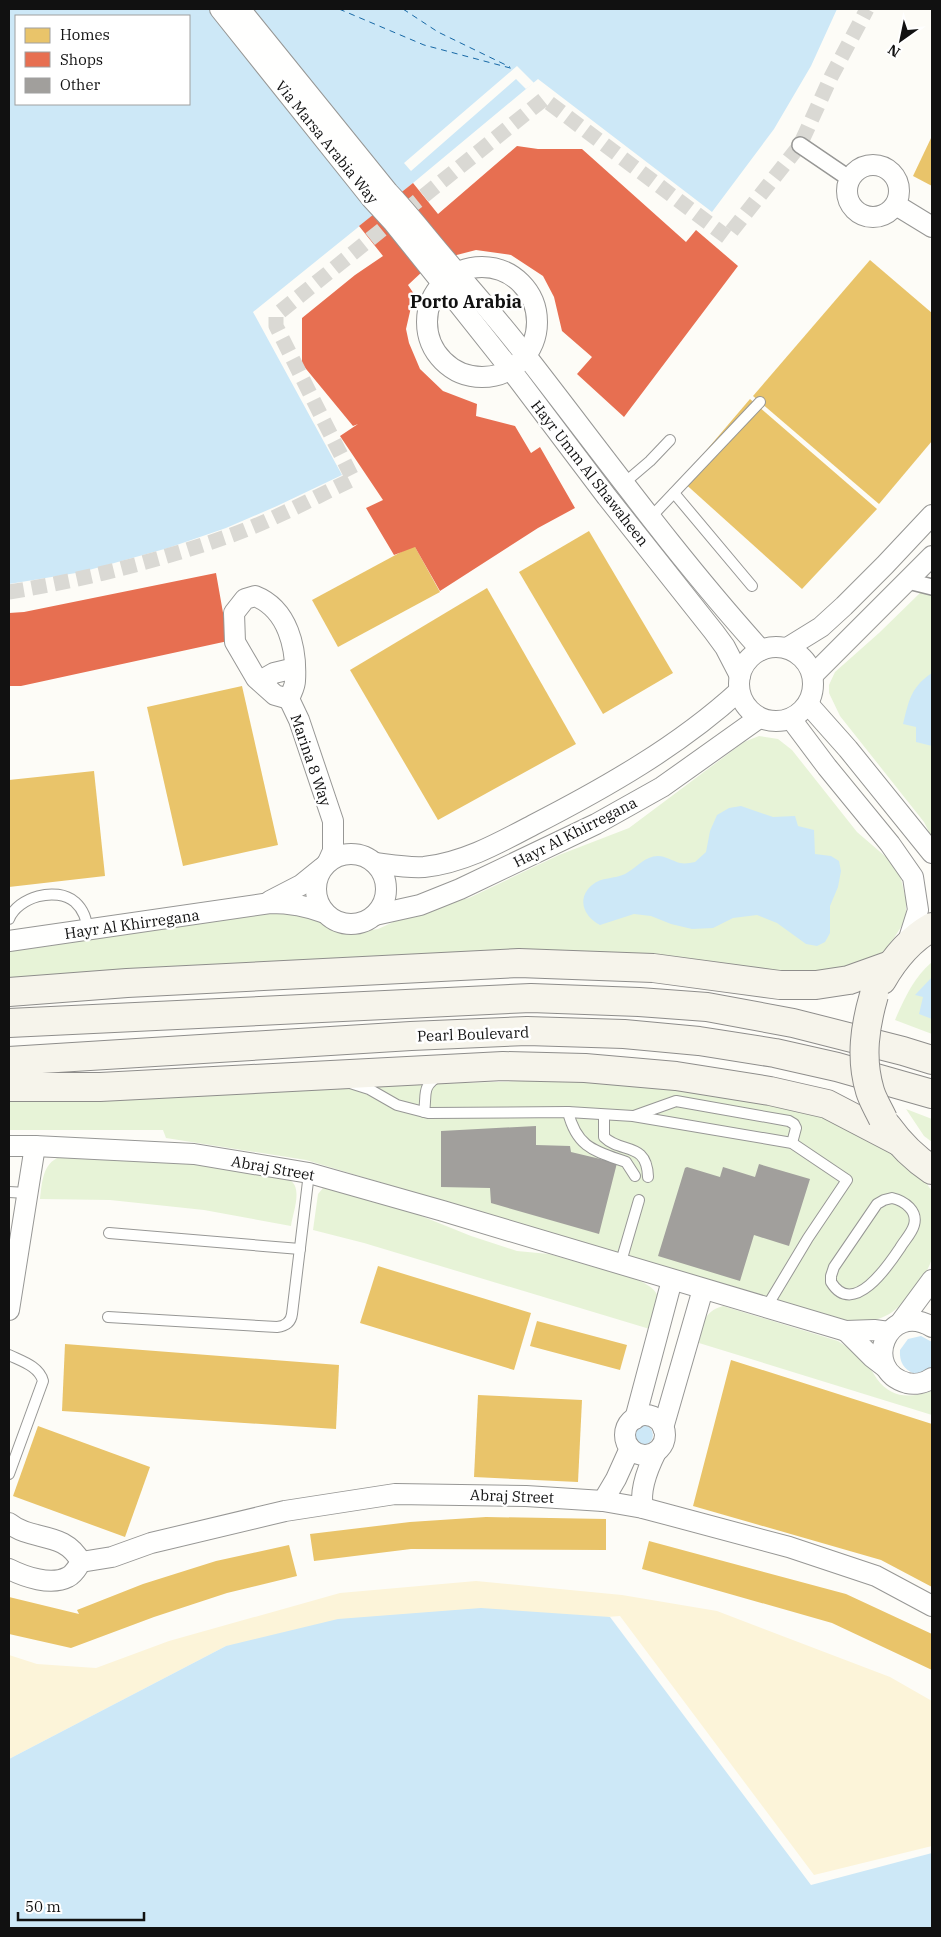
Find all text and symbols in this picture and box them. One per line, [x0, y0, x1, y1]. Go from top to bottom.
legend [15, 15, 190, 105]
north arrow [876, 15, 926, 65]
text: Homes [60, 25, 110, 44]
text: N [884, 40, 903, 61]
text: Shops [60, 50, 103, 69]
text: Other [60, 75, 100, 94]
street label: Via Marsa Arabia Way [271, 77, 383, 207]
district label: Porto Arabia [410, 290, 522, 313]
street label: Hayr Umm Al Shawaheen [527, 396, 653, 550]
street label: Marina 8 Way [286, 712, 336, 808]
street label: Hayr Al Khirregana [510, 793, 640, 871]
street label: Hayr Al Khirregana [63, 905, 201, 943]
street label: Pearl Boulevard [417, 1023, 529, 1045]
street label: Abraj Street [230, 1151, 316, 1185]
street label: Abraj Street [470, 1485, 554, 1507]
scale bar [18, 1890, 144, 1922]
text: 50 m [25, 1897, 61, 1916]

